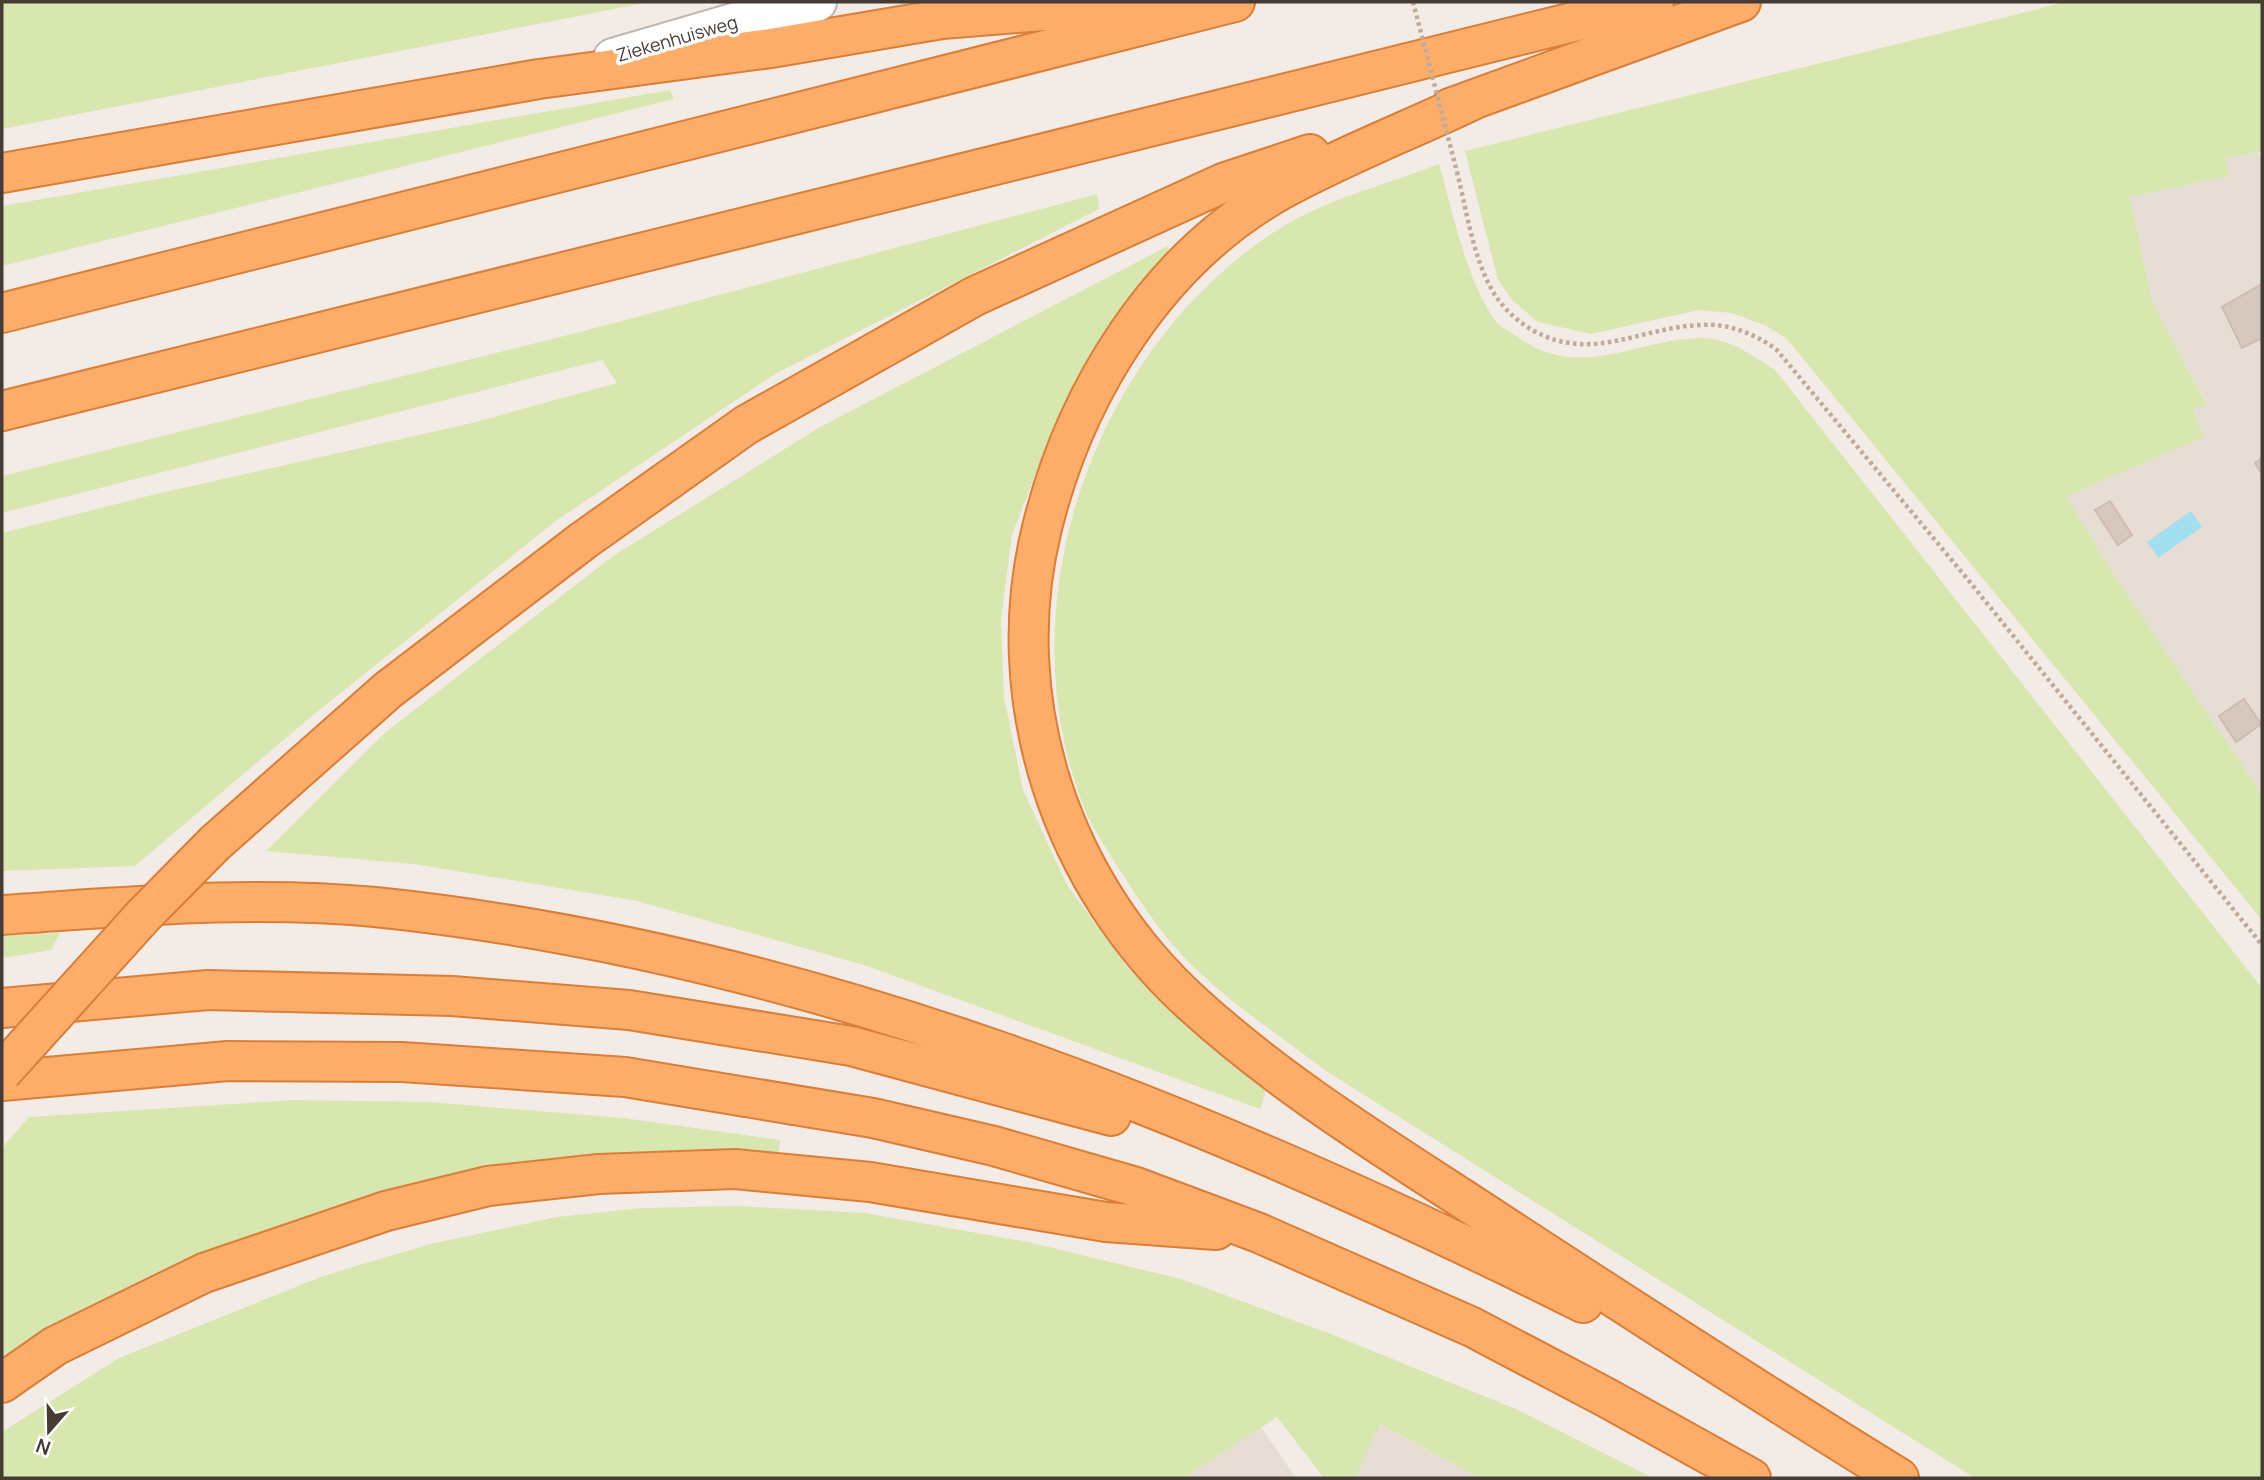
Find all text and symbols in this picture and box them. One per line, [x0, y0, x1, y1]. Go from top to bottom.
street label: Ziekenhuisweg [613, 9, 740, 67]
north arrow [14, 1396, 84, 1466]
text: N [32, 1432, 54, 1462]

